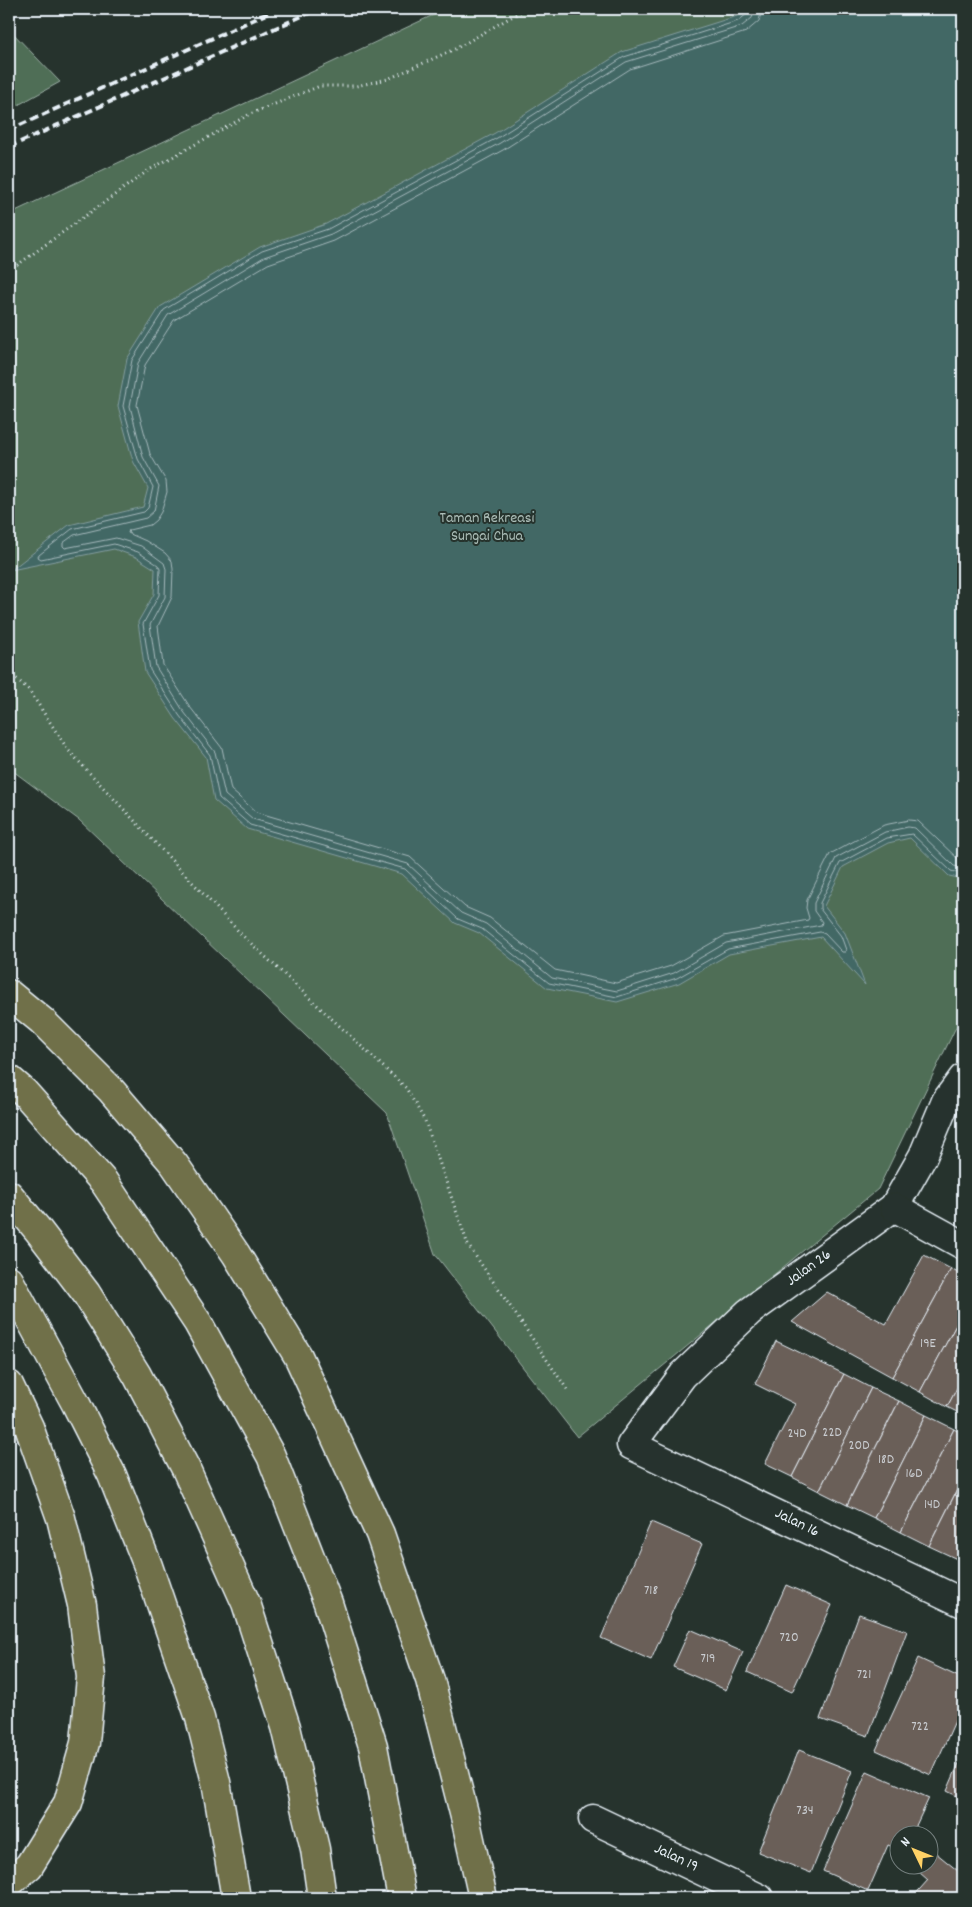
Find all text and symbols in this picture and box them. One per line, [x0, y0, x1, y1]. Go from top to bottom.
park label: Taman Rekreasi Sungai Chua [440, 507, 535, 548]
street label: Jalan 26 [782, 1244, 836, 1292]
house number: 19E [920, 1334, 937, 1354]
house number: 22D [822, 1423, 842, 1443]
house number: 24D [787, 1424, 807, 1444]
house number: 20D [849, 1436, 869, 1456]
house number: 18D [878, 1450, 894, 1470]
house number: 16D [905, 1464, 923, 1484]
house number: 14D [924, 1495, 940, 1515]
street label: Jalan 16 [771, 1502, 823, 1544]
house number: 718 [644, 1581, 658, 1601]
house number: 720 [779, 1628, 799, 1648]
house number: 719 [701, 1649, 715, 1669]
house number: 721 [857, 1665, 871, 1685]
house number: 722 [911, 1717, 929, 1737]
house number: 734 [796, 1801, 814, 1821]
north arrow [890, 1824, 940, 1874]
text: N [896, 1833, 916, 1852]
street label: Jalan 19 [650, 1838, 702, 1878]

